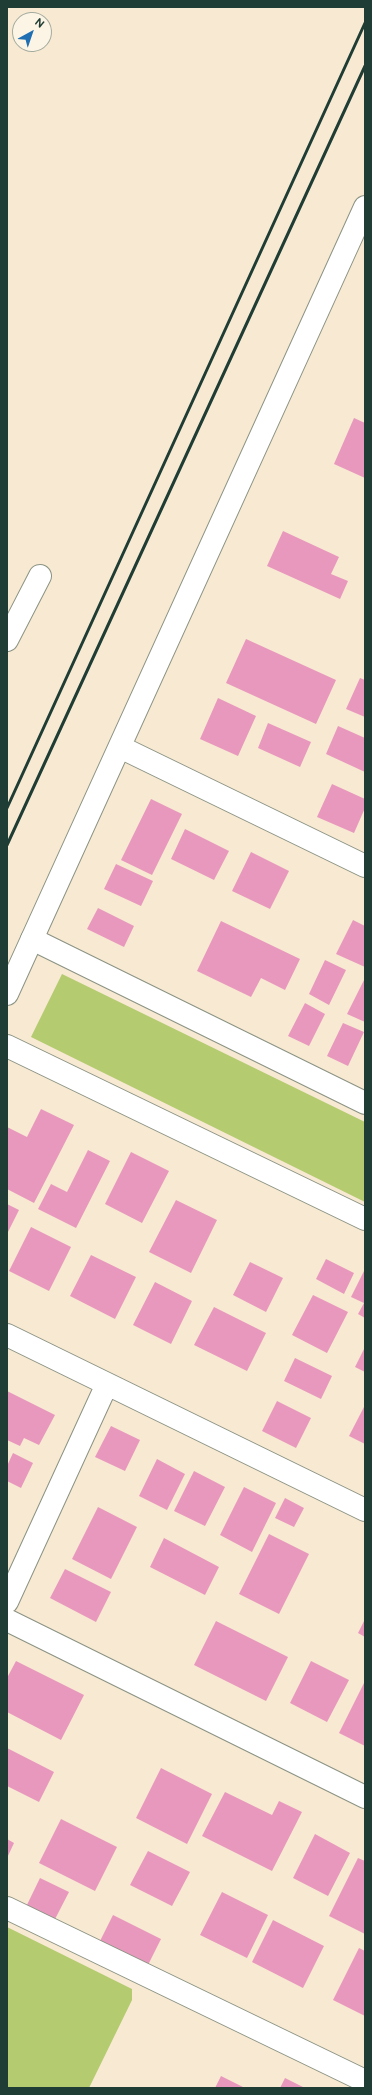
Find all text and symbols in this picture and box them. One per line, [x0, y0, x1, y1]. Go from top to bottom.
north arrow [12, 12, 52, 52]
text: N [32, 16, 47, 31]

